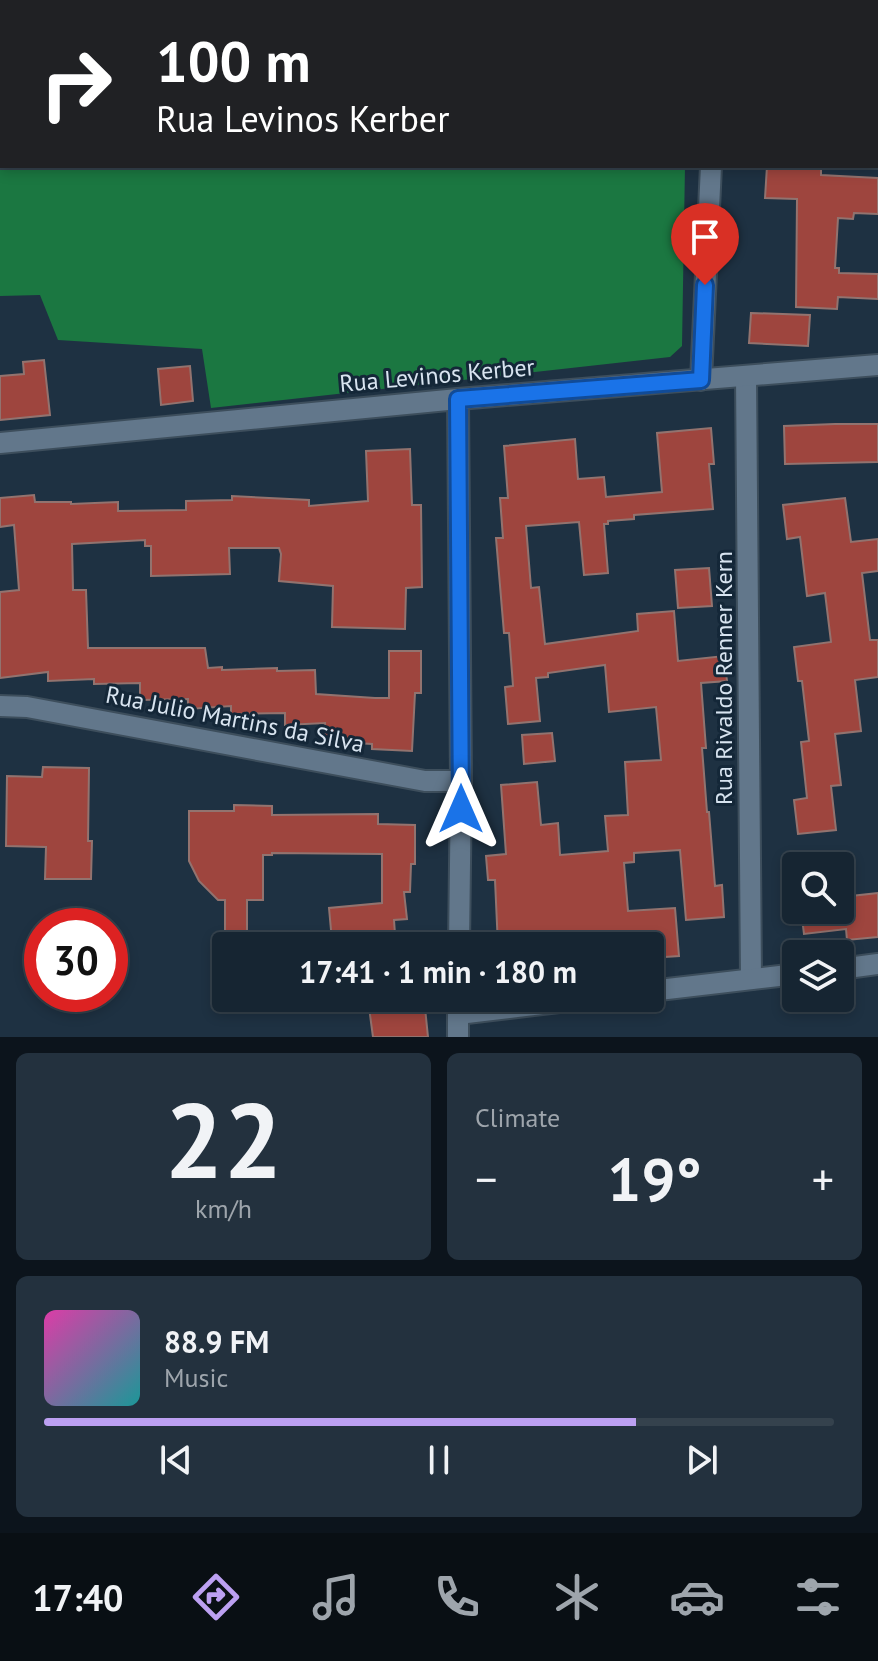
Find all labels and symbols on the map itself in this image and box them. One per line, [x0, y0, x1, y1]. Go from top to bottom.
pin [671, 203, 739, 285]
street label: Rua Levinos Kerber [338, 351, 536, 399]
street label: Rua Rivaldo Renner Kern [708, 551, 739, 805]
street label: Rua Julio Martins da Silva [103, 679, 367, 759]
position arrow [419, 767, 503, 851]
speed limit sign: 30 [24, 908, 128, 1012]

